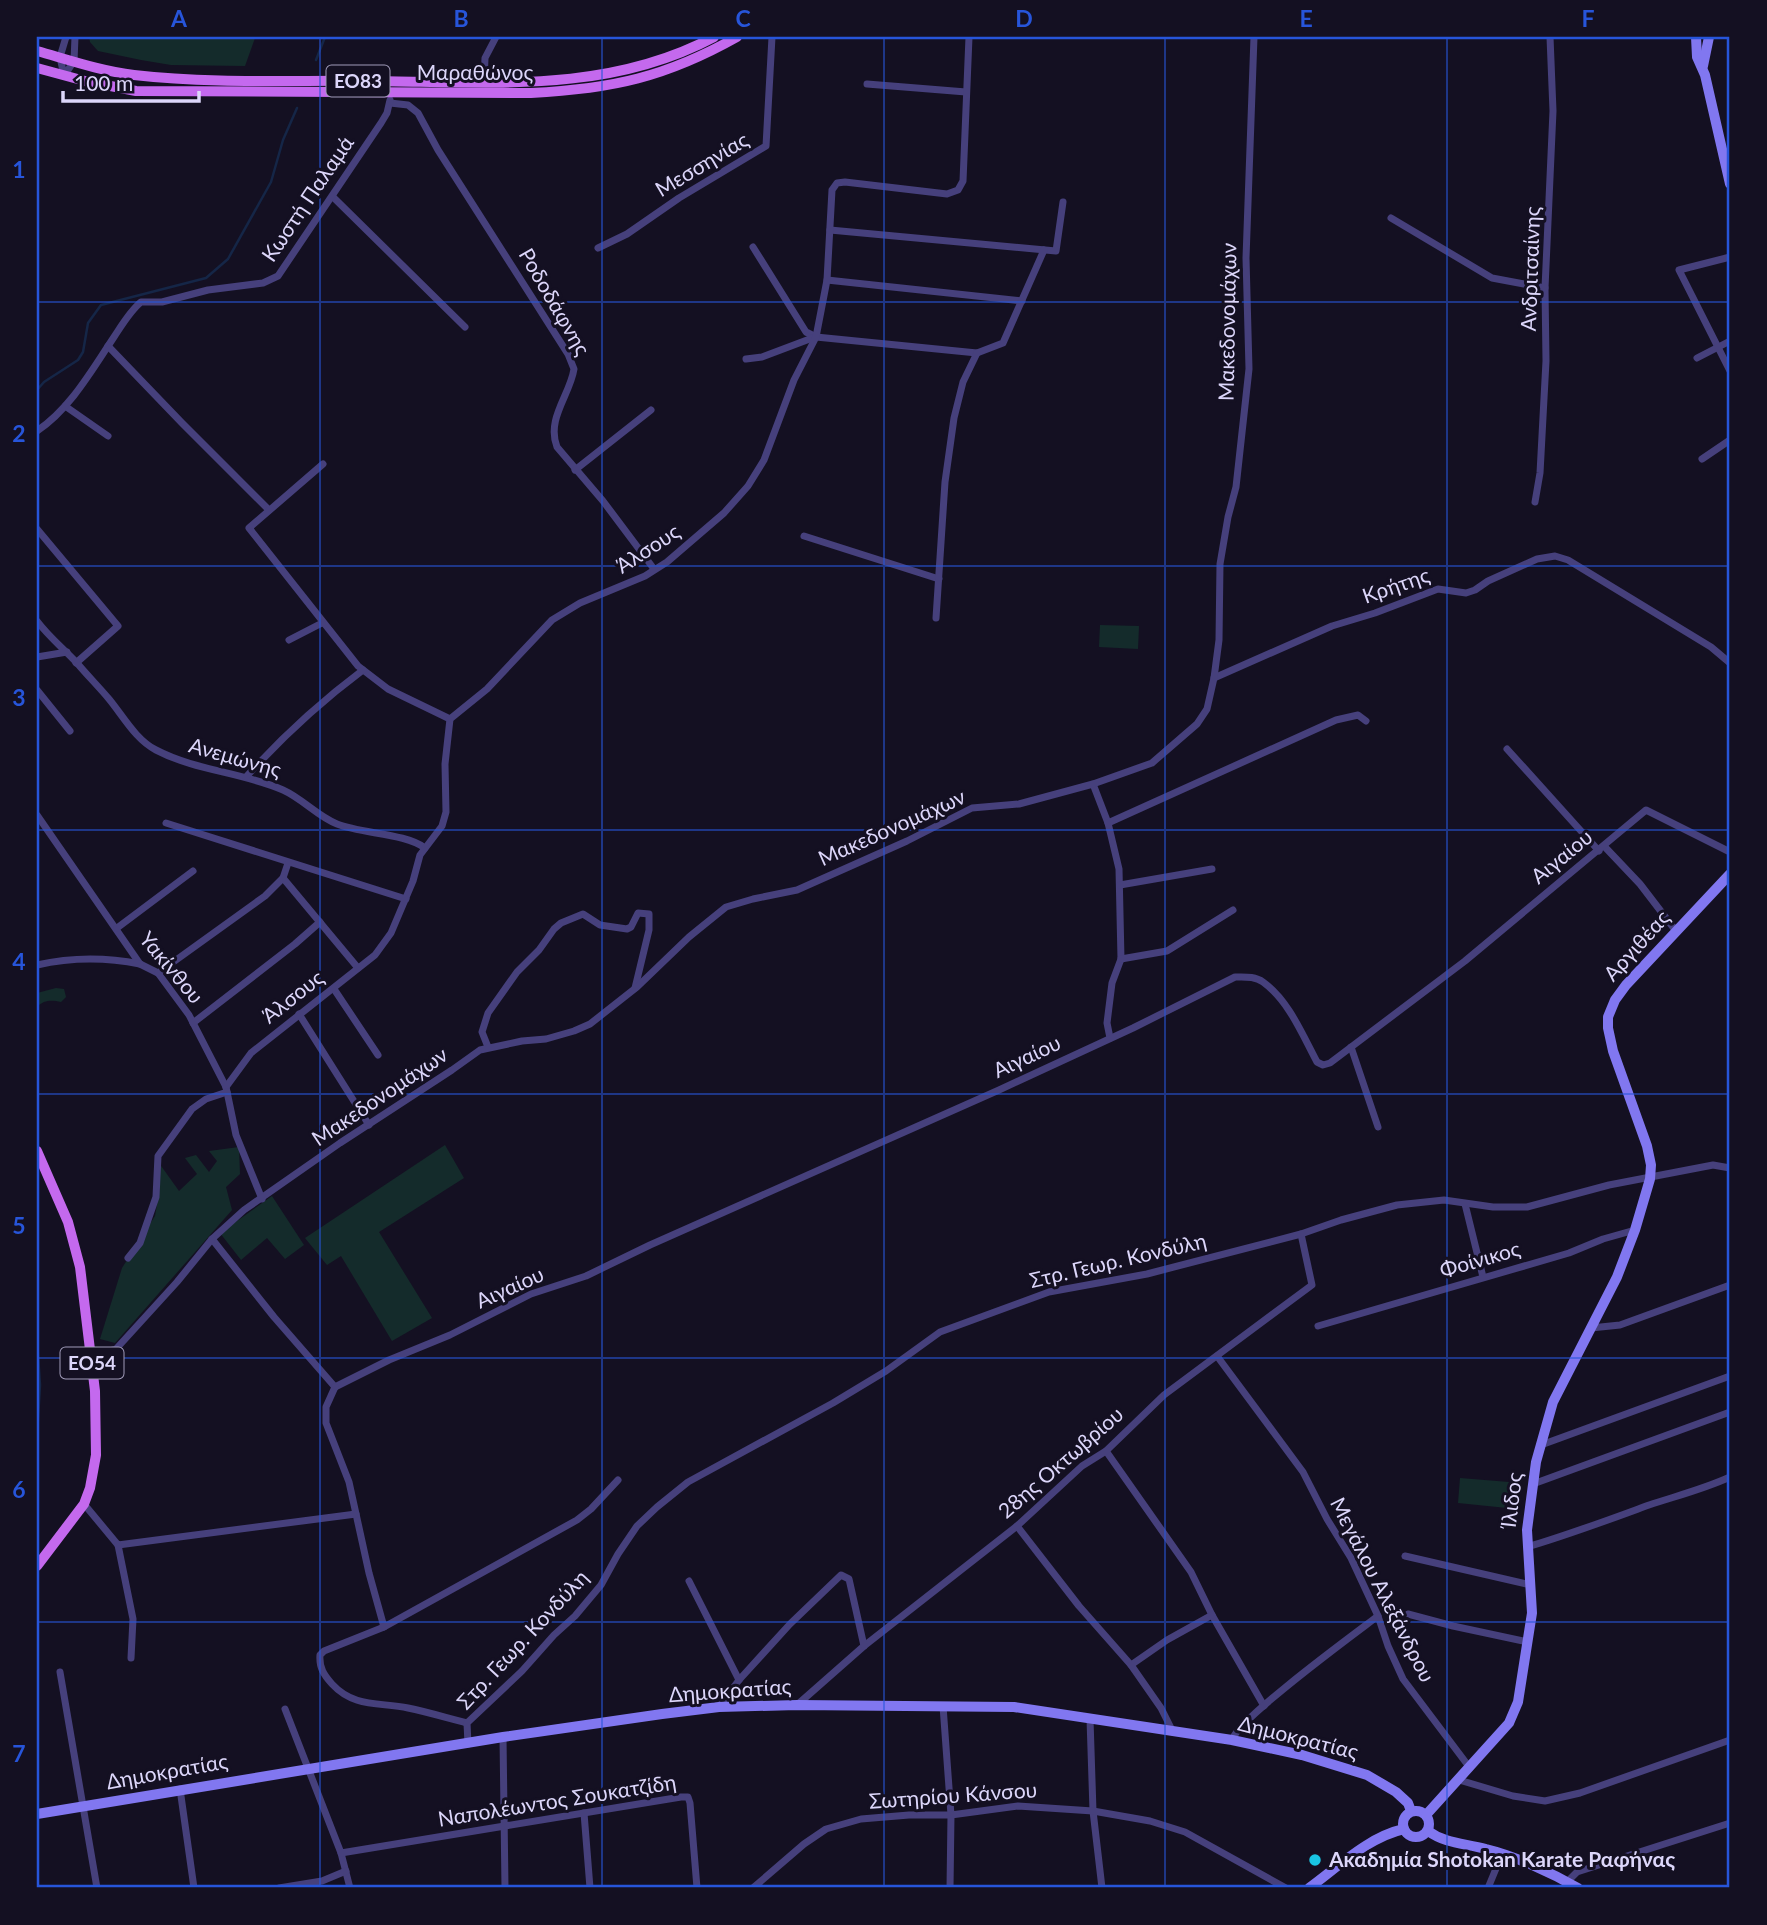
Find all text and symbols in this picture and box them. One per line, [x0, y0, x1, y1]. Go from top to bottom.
text: A [170, 4, 188, 32]
text: B [453, 4, 469, 32]
text: C [735, 4, 751, 32]
text: D [1015, 4, 1033, 32]
text: E [1299, 4, 1313, 32]
text: F [1581, 4, 1595, 32]
street label: Μαραθώνος [417, 59, 533, 84]
scale bar [63, 60, 200, 104]
road number: ΕΟ83 [326, 66, 390, 96]
text: 100 m [74, 70, 133, 95]
street label: Μεσσηνίας [650, 126, 753, 201]
street label: Κωστή Παλαμά [256, 130, 358, 266]
text: 1 [12, 155, 26, 183]
street label: Ανδριτσαίνης [1515, 206, 1544, 332]
street label: Μακεδονομάχων [1213, 242, 1240, 401]
street label: Ροδοδάφνης [515, 243, 596, 359]
text: 2 [12, 419, 26, 447]
street label: Άλσους [611, 518, 684, 578]
street label: Κρήτης [1359, 561, 1433, 608]
text: 3 [12, 683, 26, 711]
street label: Ανεμώνης [186, 731, 285, 782]
street label: Μακεδονομάχων [814, 783, 969, 870]
street label: Αιγαίου [1525, 823, 1597, 888]
street label: Αργιθέας [1598, 904, 1674, 985]
street label: Υακίνθου [135, 926, 209, 1008]
text: 4 [12, 947, 26, 975]
street label: Άλσους [256, 964, 328, 1028]
street label: Αιγαίου [989, 1029, 1064, 1082]
street label: Μακεδονομάχων [307, 1041, 452, 1150]
text: 5 [12, 1211, 26, 1239]
street label: Στρ. Γεωρ. Κονδύλη [1027, 1227, 1209, 1292]
street label: Φοίνικος [1436, 1235, 1523, 1282]
street label: Αιγαίου [471, 1261, 547, 1313]
road number: ΕΟ54 [60, 1348, 124, 1378]
street label: 28ης Οκτωβρίου [993, 1401, 1128, 1523]
street label: Ίλιδος [1494, 1471, 1526, 1531]
text: 6 [12, 1475, 26, 1503]
street label: Μεγάλου Αλεξάνδρου [1326, 1493, 1441, 1686]
street label: Στρ. Γεωρ. Κονδύλη [451, 1564, 593, 1714]
street label: Δημοκρατίας [668, 1673, 792, 1706]
street label: Δημοκρατίας [1236, 1710, 1361, 1764]
text: 7 [12, 1739, 26, 1767]
street label: Δημοκρατίας [104, 1747, 230, 1794]
street label: Ναπολέωντος Σουκατζίδη [436, 1768, 678, 1831]
street label: Σωτηρίου Κάνσου [868, 1776, 1038, 1813]
place label: Ακαδημία Shotokan Karate Ραφήνας [1328, 1846, 1675, 1871]
marker: Ακαδημία Shotokan Karate Ραφήνας [1307, 1852, 1323, 1868]

